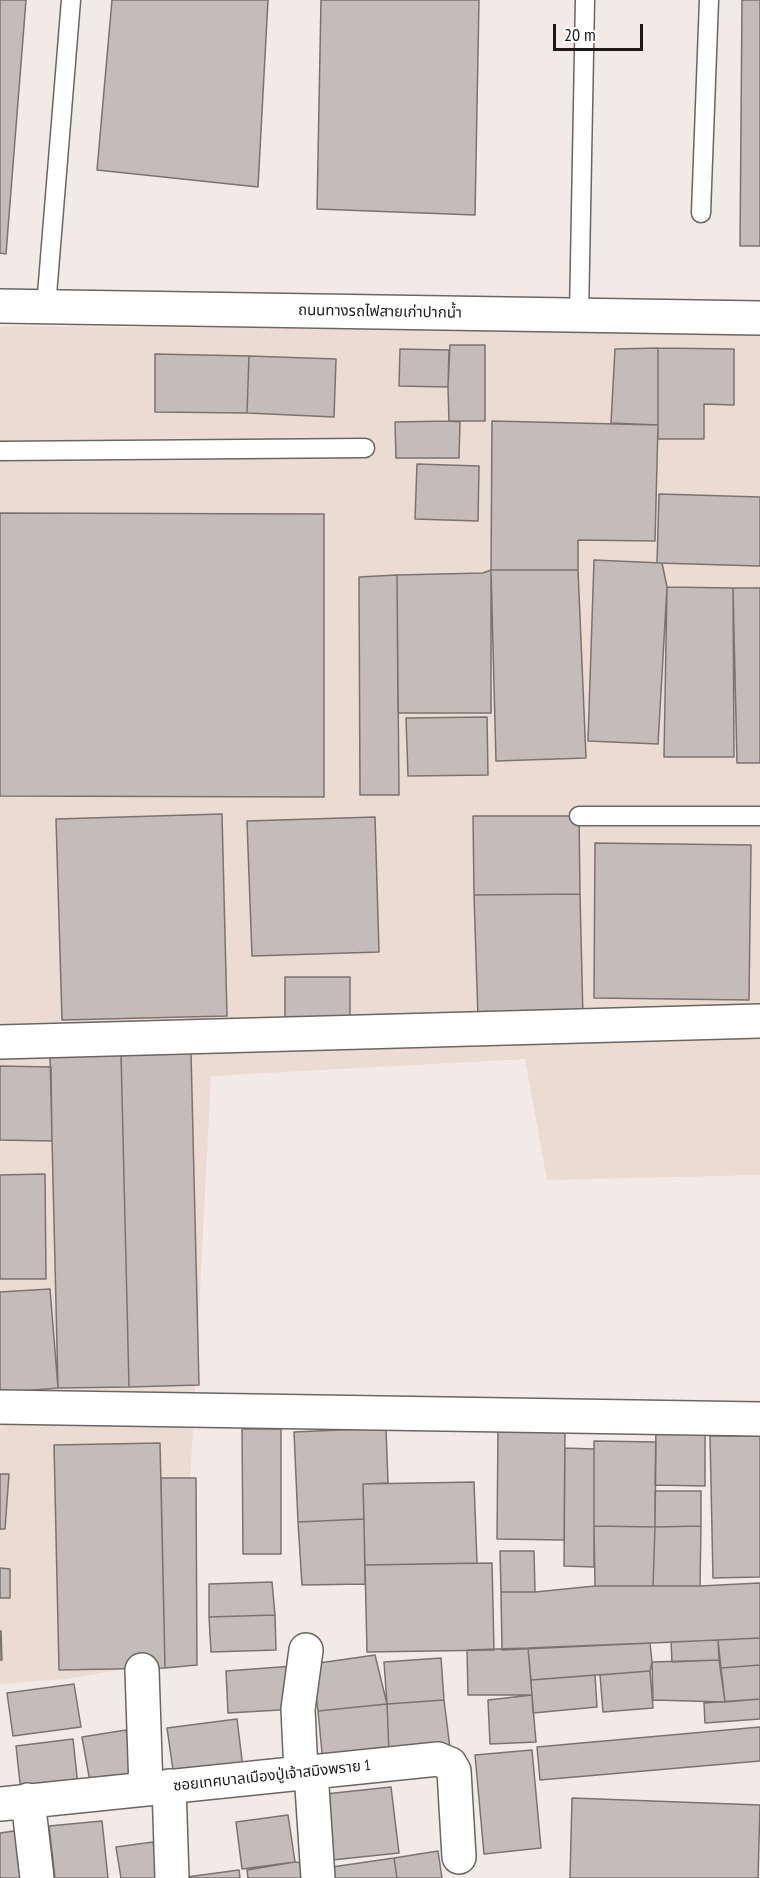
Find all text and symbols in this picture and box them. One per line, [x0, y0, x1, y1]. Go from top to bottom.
scale bar [556, 12, 646, 50]
text: 20 m [564, 23, 596, 46]
street label: ถนนทางรถไฟสายเก่าปากน้ำ [298, 302, 462, 322]
street label: ซอยเทศบาลเมืองปู่เจ้าสมิงพราย 1 [172, 1757, 372, 1795]

